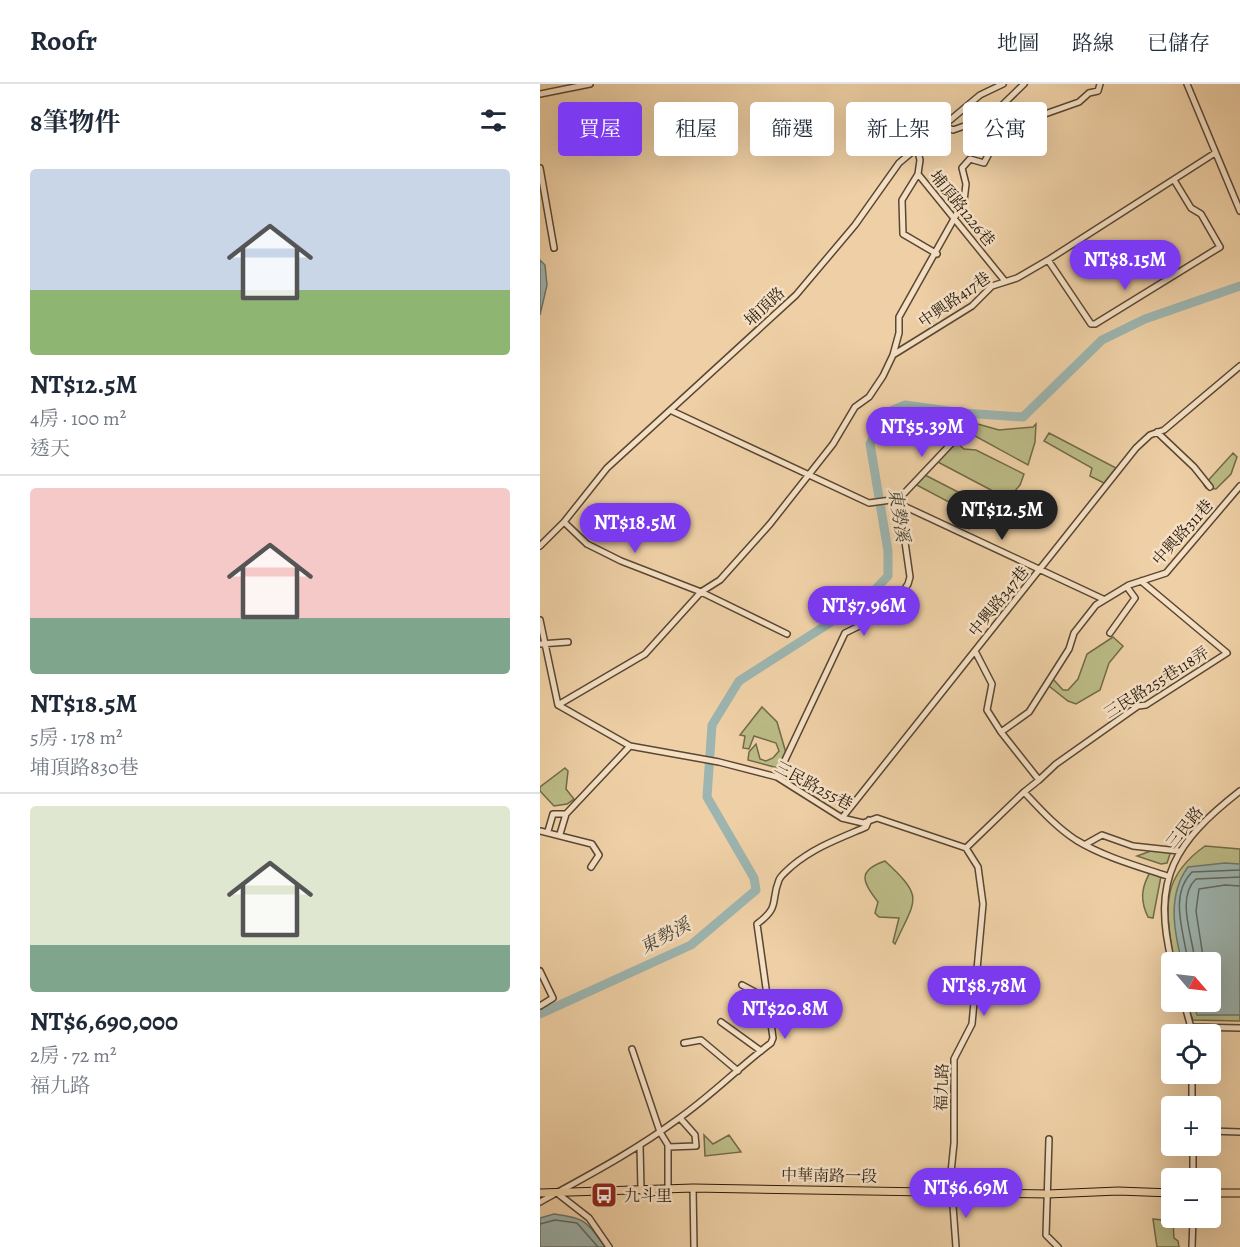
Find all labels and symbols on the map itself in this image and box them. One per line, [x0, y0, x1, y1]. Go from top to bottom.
street label: 埔頂路1226巷 [925, 166, 1000, 251]
pin: NT$8.15M [1063, 240, 1187, 291]
street label: 中興路417巷 [914, 267, 995, 333]
street label: 埔頂路 [740, 282, 790, 331]
pin: NT$5.39M [860, 407, 984, 458]
water label: 東勢溪 [883, 486, 915, 546]
pin: NT$12.5M [940, 490, 1064, 541]
street label: 中興路311巷 [1147, 495, 1218, 570]
pin: NT$18.5M [573, 503, 697, 554]
street label: 中興路347巷 [964, 562, 1034, 641]
pin: NT$7.96M [802, 586, 926, 637]
street label: 三民路255巷118弄 [1100, 642, 1213, 724]
street label: 三民路255巷 [771, 756, 856, 816]
street label: 三民路 [1161, 802, 1208, 853]
water label: 東勢溪 [636, 912, 696, 959]
north arrow [1161, 952, 1221, 1012]
pin: NT$8.78M [922, 966, 1046, 1017]
pin: NT$20.8M [723, 989, 847, 1040]
street label: 福九路 [930, 1063, 954, 1111]
street label: 中華南路一段 [781, 1164, 877, 1188]
pin: NT$6.69M [904, 1168, 1028, 1219]
bus stop icon: 九斗里 [589, 1180, 619, 1210]
place label: 九斗里 [624, 1185, 672, 1207]

